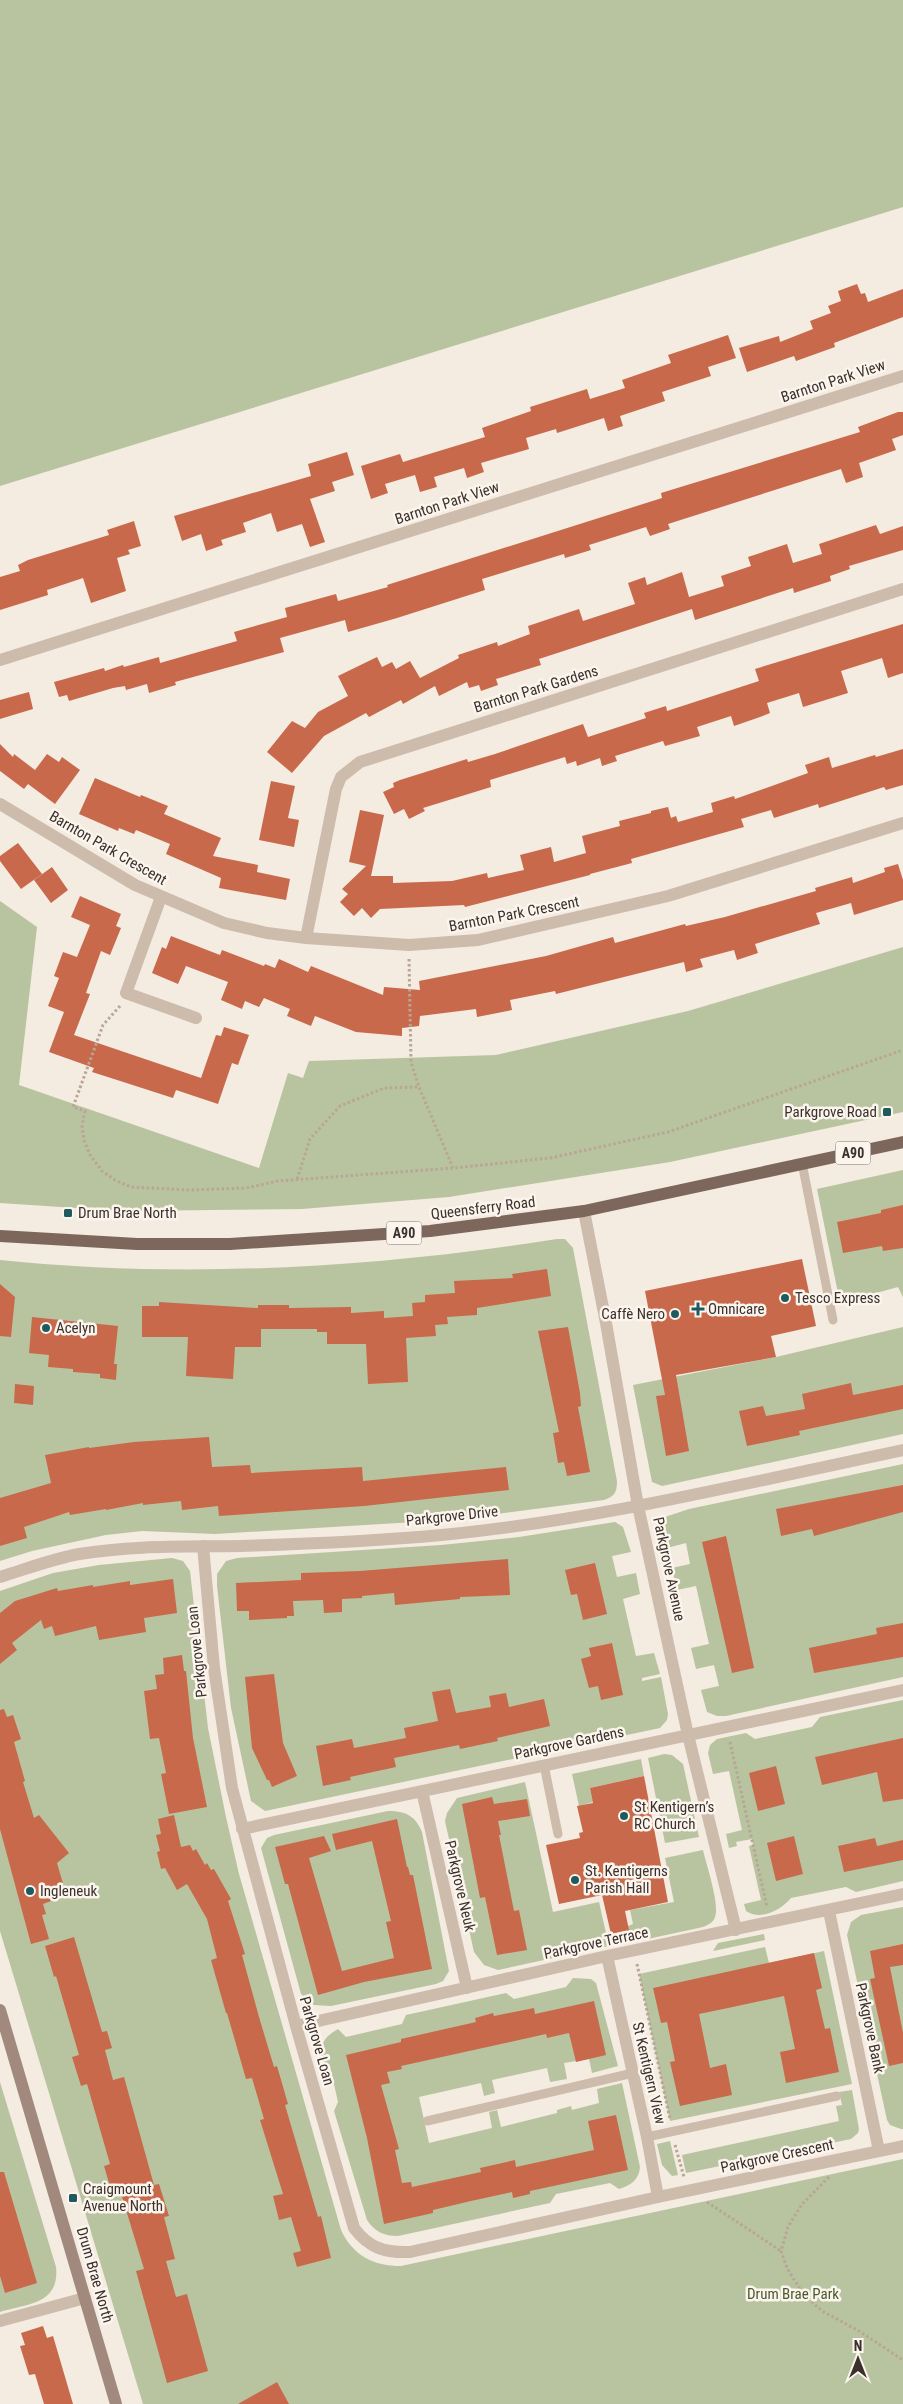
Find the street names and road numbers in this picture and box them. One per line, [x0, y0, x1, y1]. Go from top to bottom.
street label: Barnton Park View [779, 356, 888, 406]
street label: Barnton Park View [393, 478, 502, 528]
street label: Barnton Park Gardens [472, 661, 600, 716]
street label: Barnton Park Crescent [46, 807, 170, 889]
street label: Barnton Park Crescent [447, 893, 581, 935]
road number: A90 [836, 1142, 870, 1164]
street label: Queensferry Road [430, 1193, 536, 1223]
road number: A90 [386, 1222, 422, 1244]
street label: Parkgrove Drive [405, 1502, 499, 1530]
street label: Parkgrove Avenue [649, 1515, 689, 1623]
street label: Parkgrove Loan [183, 1605, 211, 1699]
street label: Parkgrove Gardens [512, 1723, 626, 1763]
street label: Parkgrove Neuk [441, 1839, 479, 1934]
street label: Parkgrove Terrace [542, 1923, 650, 1963]
street label: Parkgrove Bank [852, 1981, 888, 2075]
street label: Parkgrove Loan [296, 1994, 338, 2088]
street label: St Kentigern View [629, 2020, 670, 2126]
street label: Parkgrove Crescent [719, 2135, 835, 2177]
street label: Drum Brae North [73, 2225, 117, 2325]

